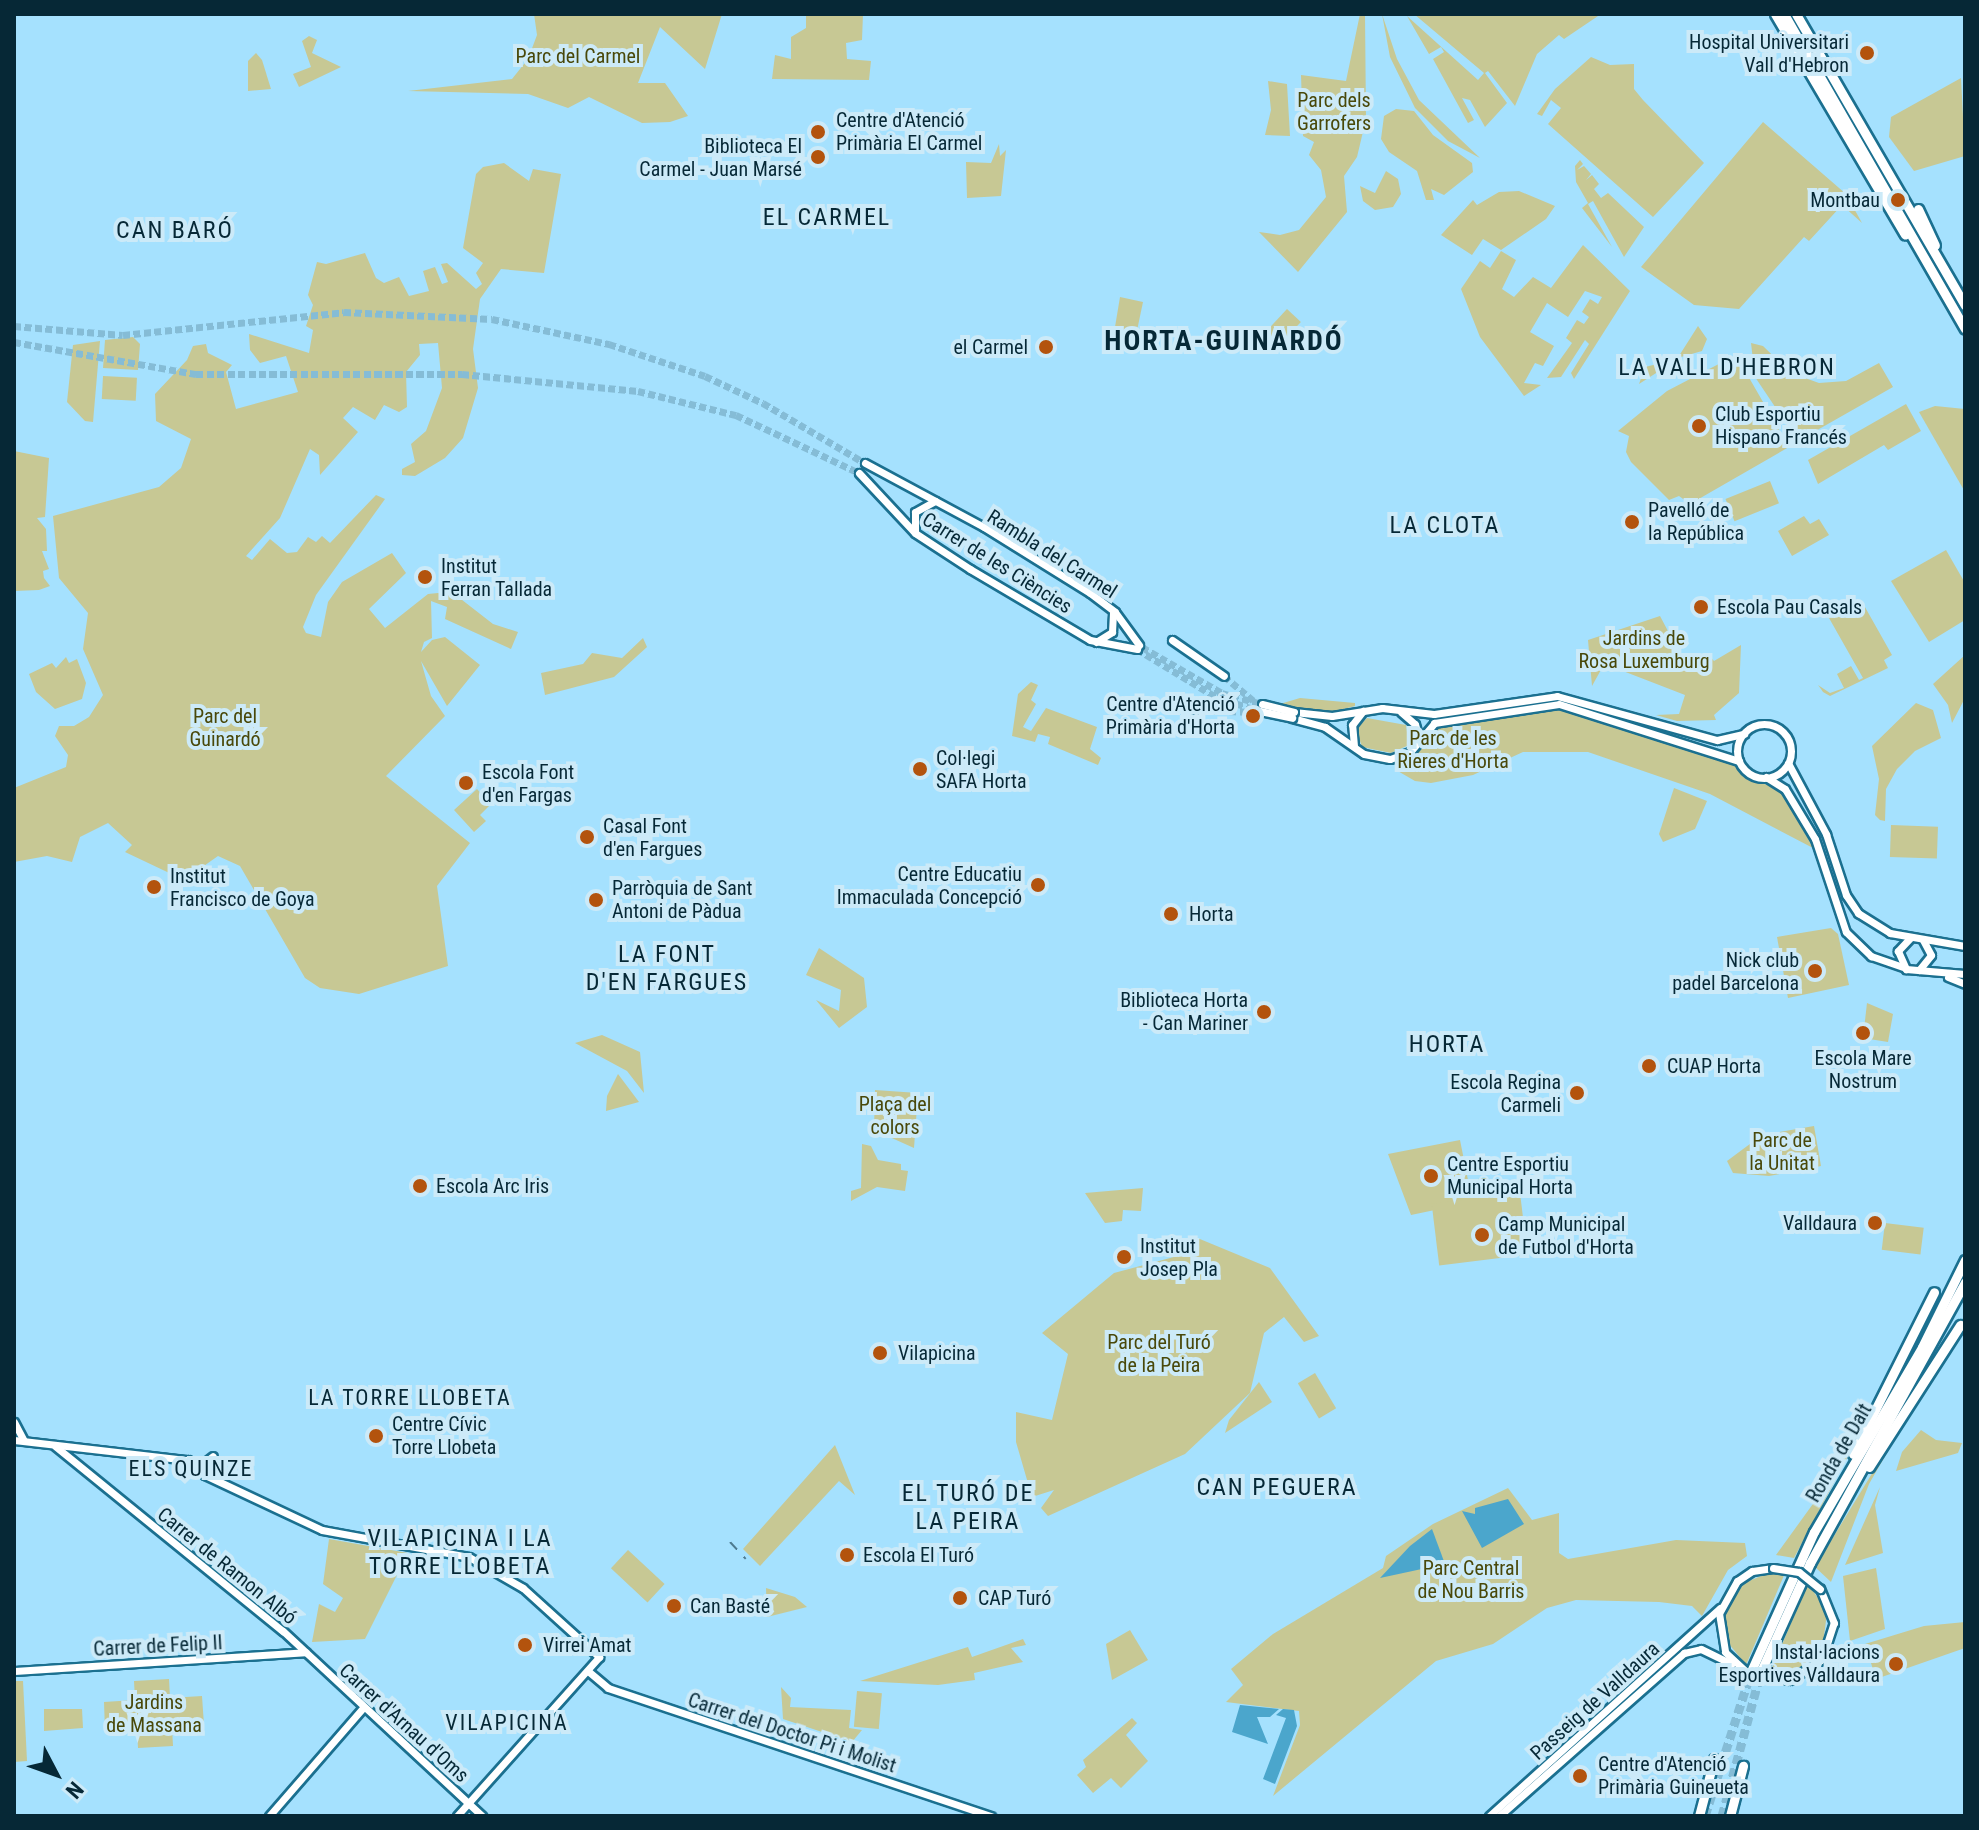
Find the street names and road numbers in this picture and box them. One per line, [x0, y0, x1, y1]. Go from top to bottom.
street label: Rambla del Carmel [983, 505, 1121, 603]
street label: Carrer de les Ciències [918, 507, 1076, 619]
street label: Ronda de Dalt [1801, 1399, 1877, 1507]
street label: Carrer de Ramon Albó [152, 1502, 302, 1630]
street label: Carrer de Felip II [93, 1631, 223, 1661]
street label: Passeig de Valldaura [1526, 1637, 1664, 1765]
street label: Carrer d'Arnau d'Oms [334, 1659, 474, 1787]
street label: Carrer del Doctor Pi i Molist [685, 1688, 899, 1778]

